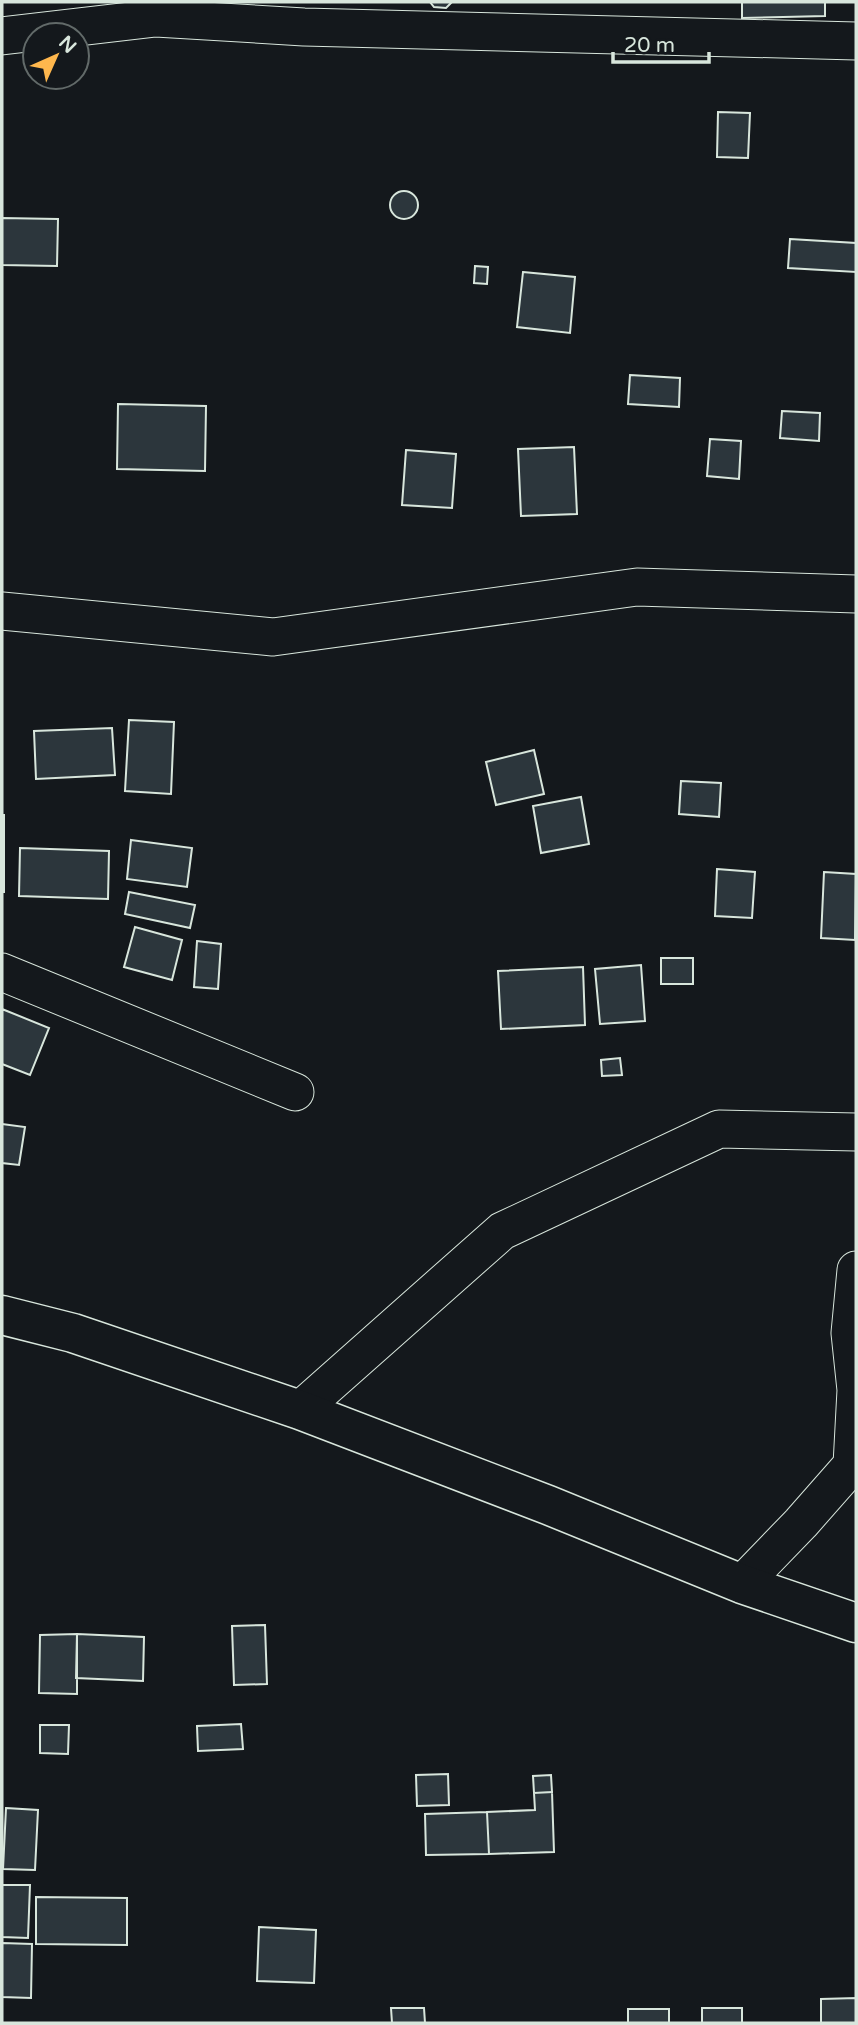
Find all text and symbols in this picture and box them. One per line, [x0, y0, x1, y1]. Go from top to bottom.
north arrow [21, 21, 91, 91]
scale bar [613, 21, 709, 65]
text: N [54, 32, 80, 58]
text: 20 m [624, 33, 675, 58]

